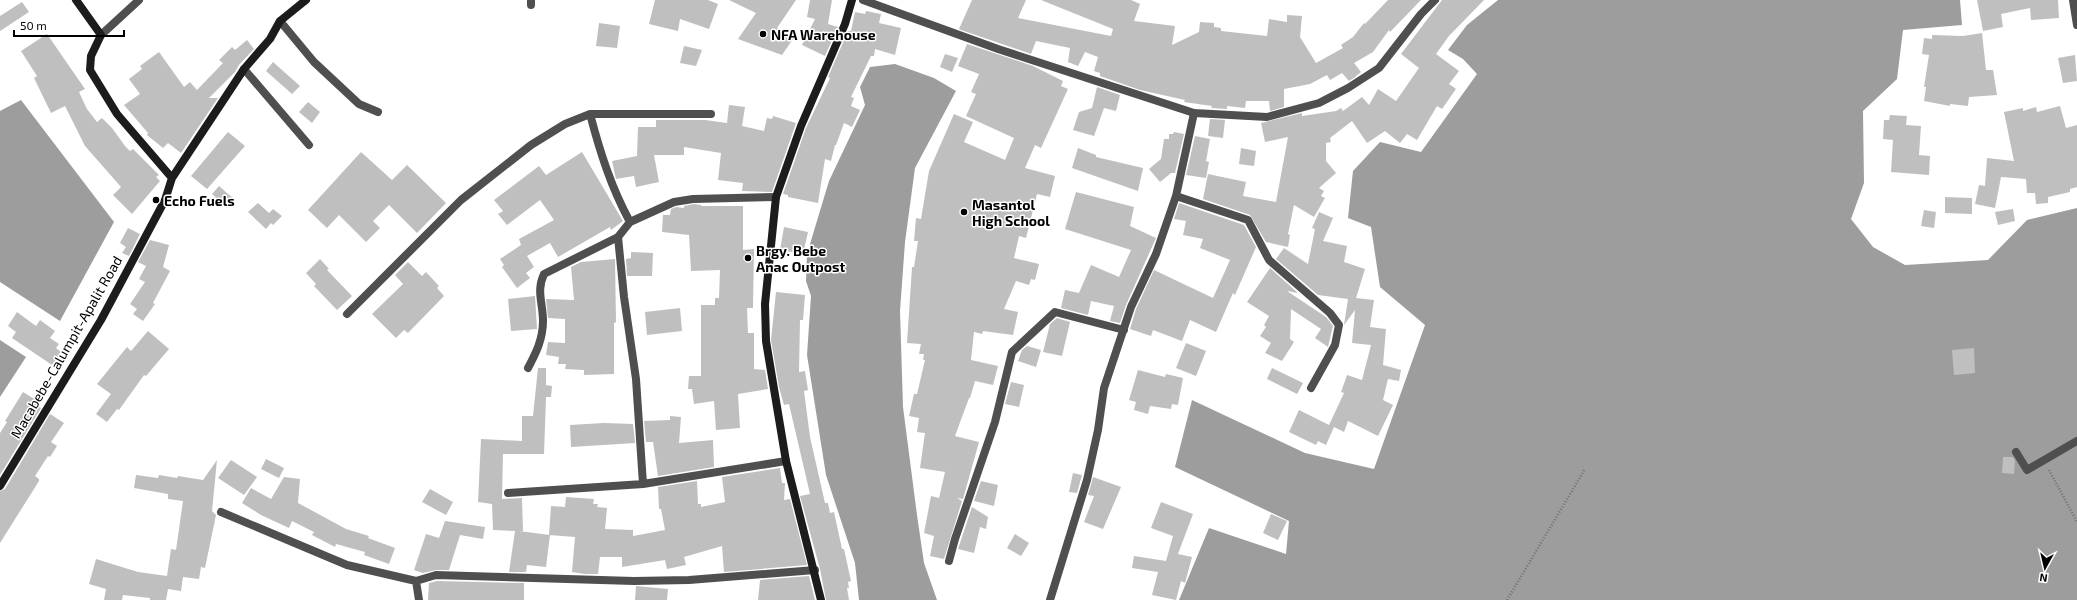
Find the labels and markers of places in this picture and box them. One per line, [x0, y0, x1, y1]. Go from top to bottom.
place label: NFA Warehouse [771, 26, 876, 43]
marker: NFA Warehouse [758, 29, 768, 39]
place label: Echo Fuels [164, 192, 235, 209]
marker: Echo Fuels [151, 195, 161, 205]
place label: Masantol High School [972, 196, 1050, 229]
marker: Masantol High School [959, 207, 969, 217]
place label: Brgy. Bebe Anac Outpost [756, 242, 845, 275]
marker: Brgy. Bebe Anac Outpost [743, 253, 753, 263]

